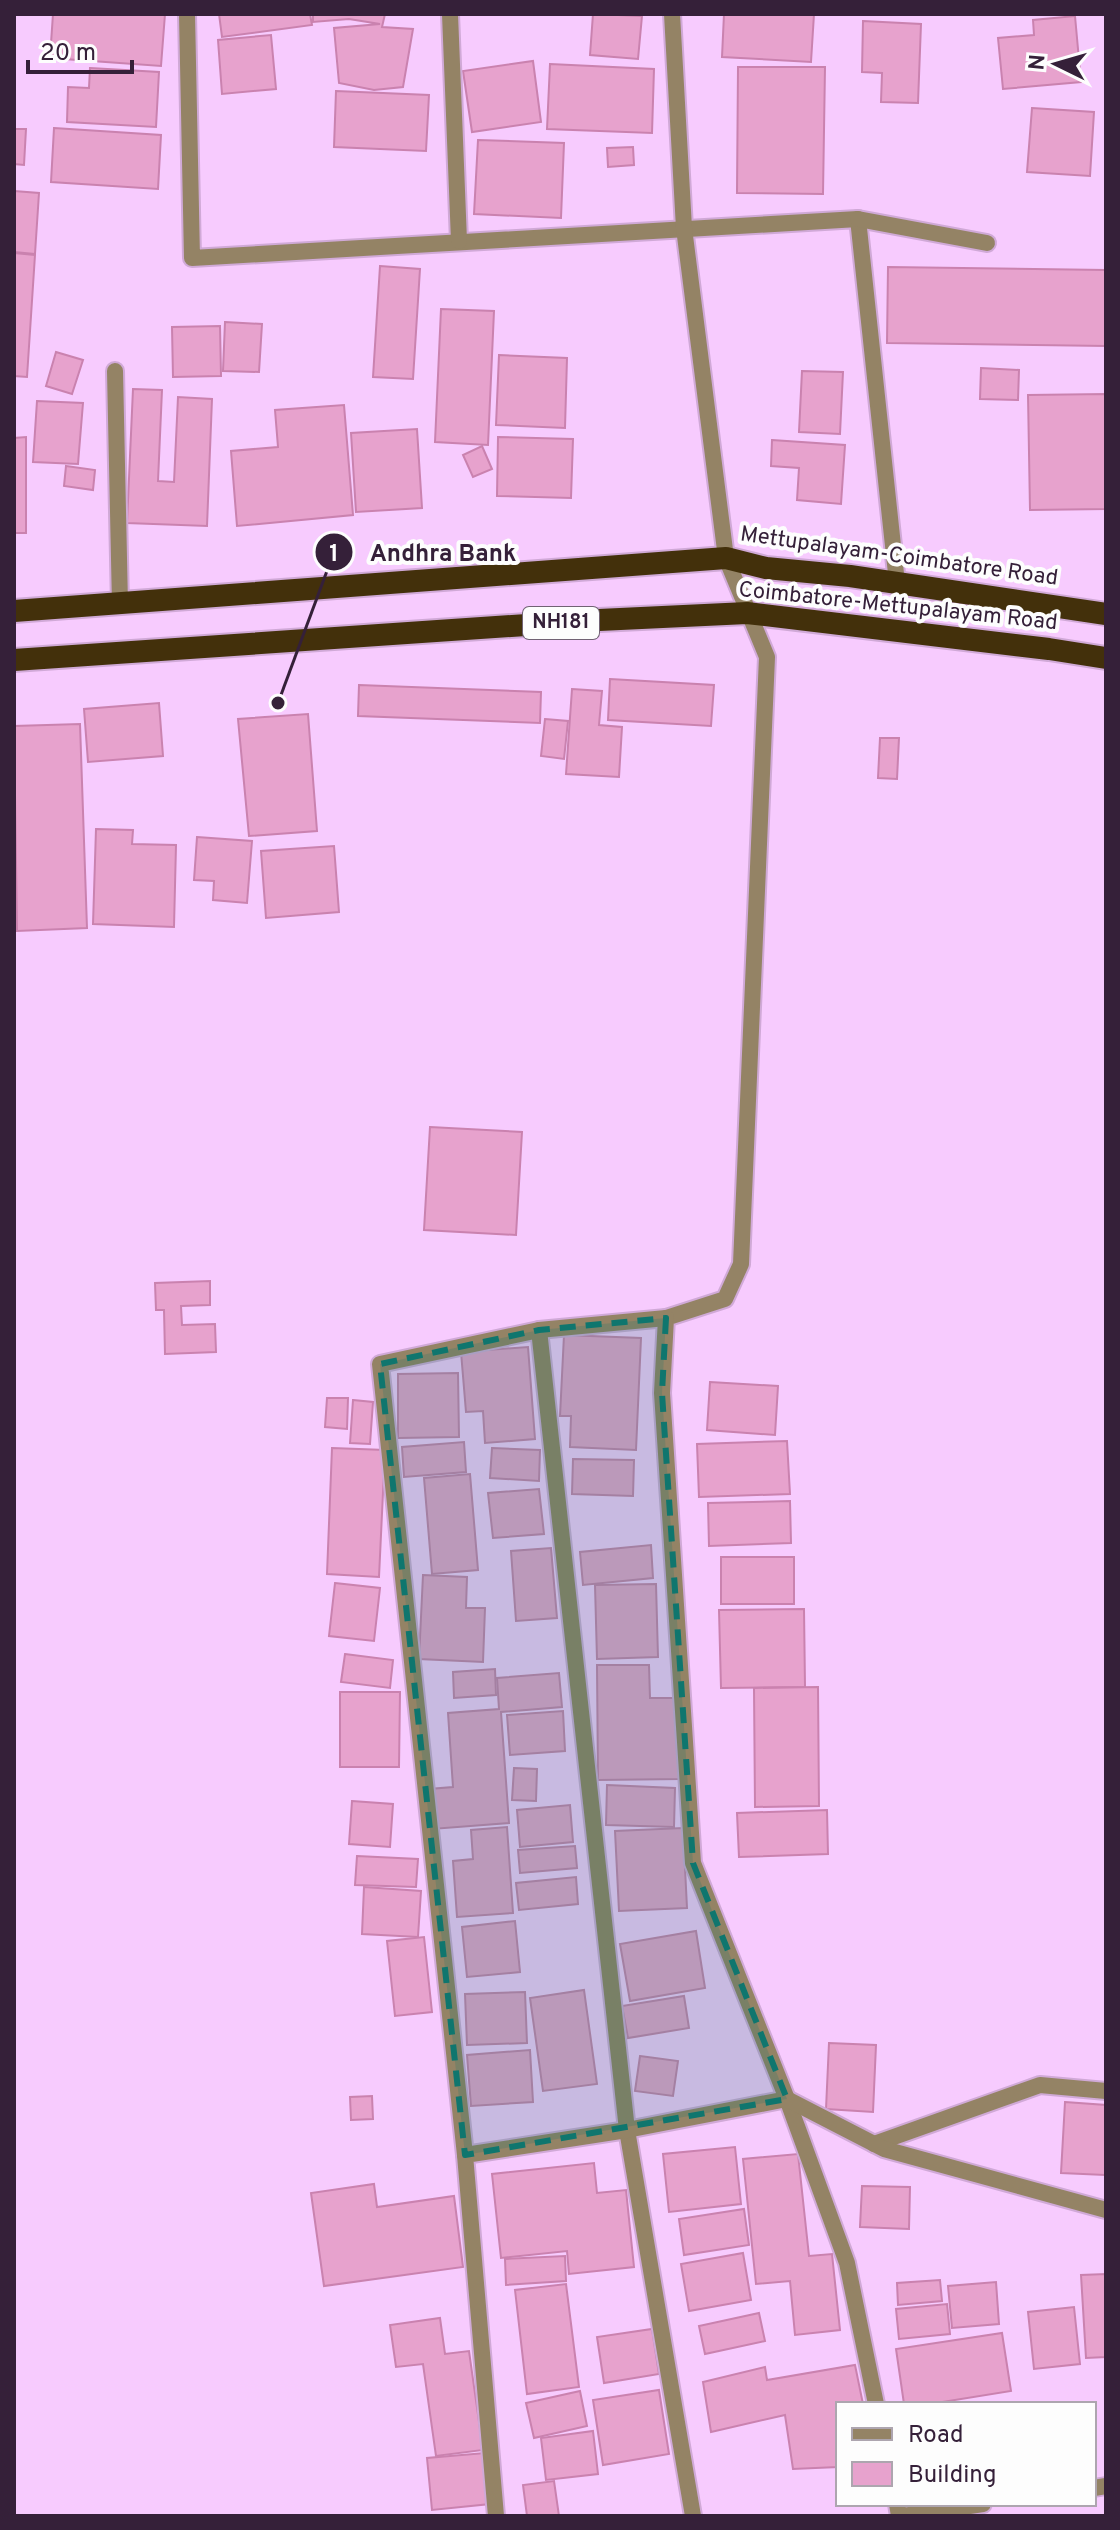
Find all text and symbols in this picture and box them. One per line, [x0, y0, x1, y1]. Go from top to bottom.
scale bar [28, 24, 132, 74]
north arrow [1016, 24, 1096, 104]
text: 20 m [40, 39, 96, 69]
text: N [1024, 53, 1053, 72]
street label: Mettupalayam-Coimbatore Road [738, 521, 1060, 593]
callout: Andhra Bank [314, 528, 532, 576]
text: 1 [329, 540, 339, 570]
text: Andhra Bank [370, 540, 516, 570]
street label: Coimbatore-Mettupalayam Road [737, 577, 1059, 637]
road number: NH181 [523, 607, 599, 639]
legend [836, 2402, 1096, 2506]
text: Road [908, 2421, 964, 2451]
text: Building [908, 2461, 997, 2491]

